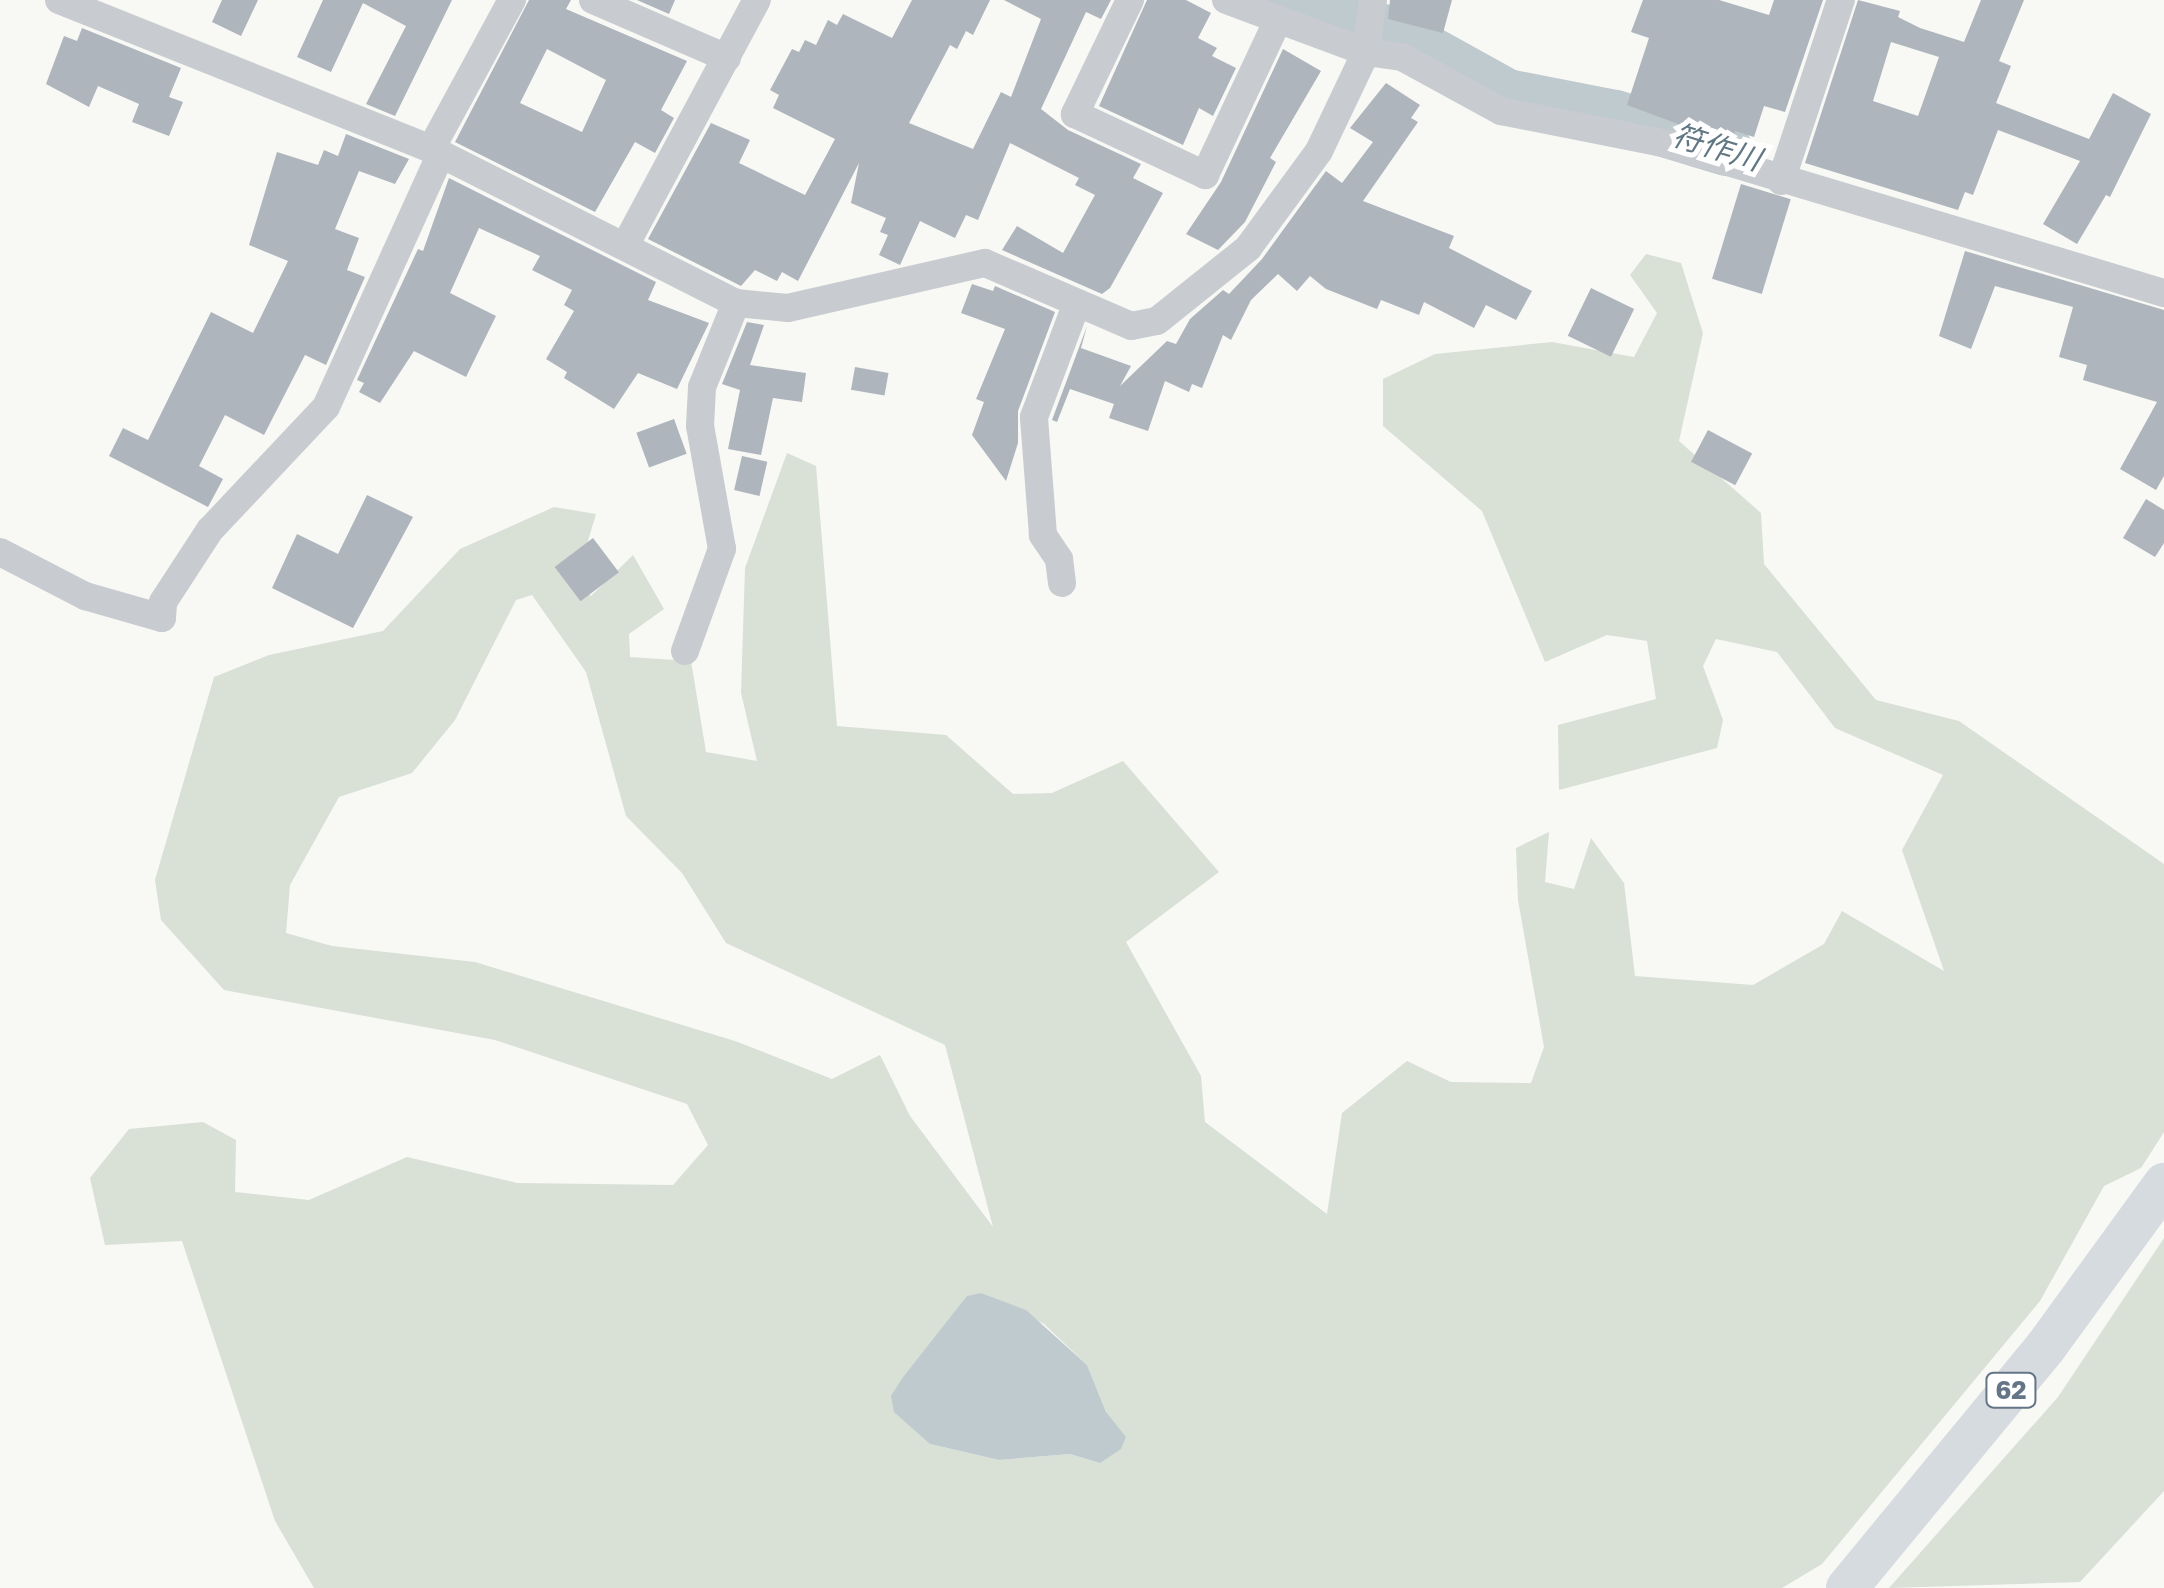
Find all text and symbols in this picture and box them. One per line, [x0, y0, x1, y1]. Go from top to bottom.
water label: 符作川 [1669, 117, 1765, 177]
road number: 62 [1984, 1370, 2038, 1410]

